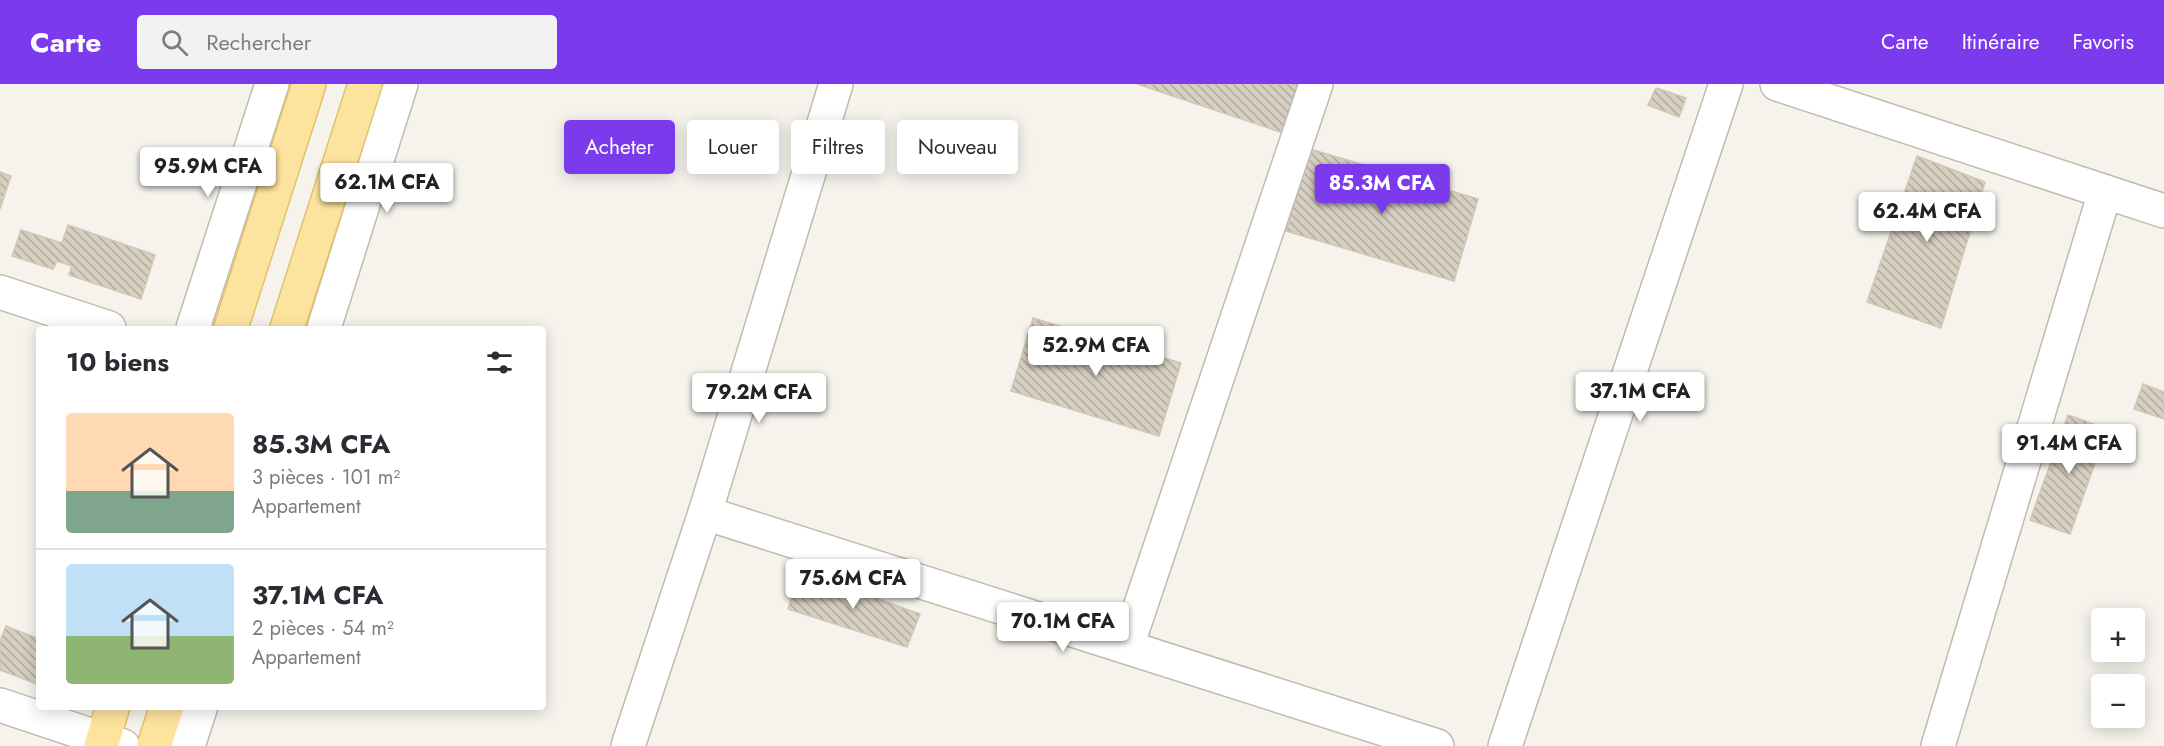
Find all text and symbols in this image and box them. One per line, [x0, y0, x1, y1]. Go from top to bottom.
search box [137, 15, 557, 69]
text: Carte [30, 22, 101, 63]
icon: search [158, 26, 191, 59]
text: Rechercher [206, 26, 311, 58]
text: Carte [1881, 27, 1929, 57]
text: Itinéraire [1962, 27, 2040, 57]
text: Favoris [2073, 27, 2134, 57]
chip: Acheter [564, 120, 675, 174]
chip: Louer [687, 120, 779, 174]
chip: Filtres [791, 120, 885, 174]
chip: Nouveau [897, 120, 1018, 174]
pin: 95.9M CFA [139, 147, 277, 198]
text: 95.9M CFA [154, 152, 262, 181]
pin: 62.1M CFA [318, 163, 456, 214]
pin: 85.3M CFA [1313, 164, 1451, 215]
text: 62.1M CFA [334, 168, 440, 197]
text: 85.3M CFA [1329, 169, 1435, 198]
pin: 62.4M CFA [1858, 192, 1996, 243]
text: 62.4M CFA [1872, 197, 1982, 226]
pin: 52.9M CFA [1027, 326, 1165, 377]
text: 52.9M CFA [1042, 331, 1150, 360]
text: 10 biens [66, 343, 169, 381]
icon: filters [483, 346, 516, 379]
pin: 37.1M CFA [1571, 372, 1709, 423]
pin: 79.2M CFA [690, 373, 828, 424]
text: 37.1M CFA [1590, 377, 1691, 406]
text: 79.2M CFA [706, 378, 812, 407]
pin: 91.4M CFA [2000, 424, 2138, 475]
text: 85.3M CFA [252, 425, 390, 463]
text: 91.4M CFA [2016, 429, 2122, 458]
icon: home [114, 437, 186, 509]
text: 3 pièces · 101 m² [252, 463, 400, 492]
text: Appartement [252, 492, 361, 521]
pin: 75.6M CFA [784, 559, 922, 610]
text: 75.6M CFA [800, 564, 906, 593]
text: 37.1M CFA [252, 576, 383, 614]
icon: home [114, 588, 186, 660]
pin: 70.1M CFA [994, 602, 1132, 653]
text: 70.1M CFA [1011, 607, 1115, 636]
map controls [2091, 608, 2145, 728]
button: + [2091, 608, 2145, 662]
text: 2 pièces · 54 m² [252, 614, 394, 643]
text: Appartement [252, 643, 361, 672]
button: − [2091, 674, 2145, 728]

